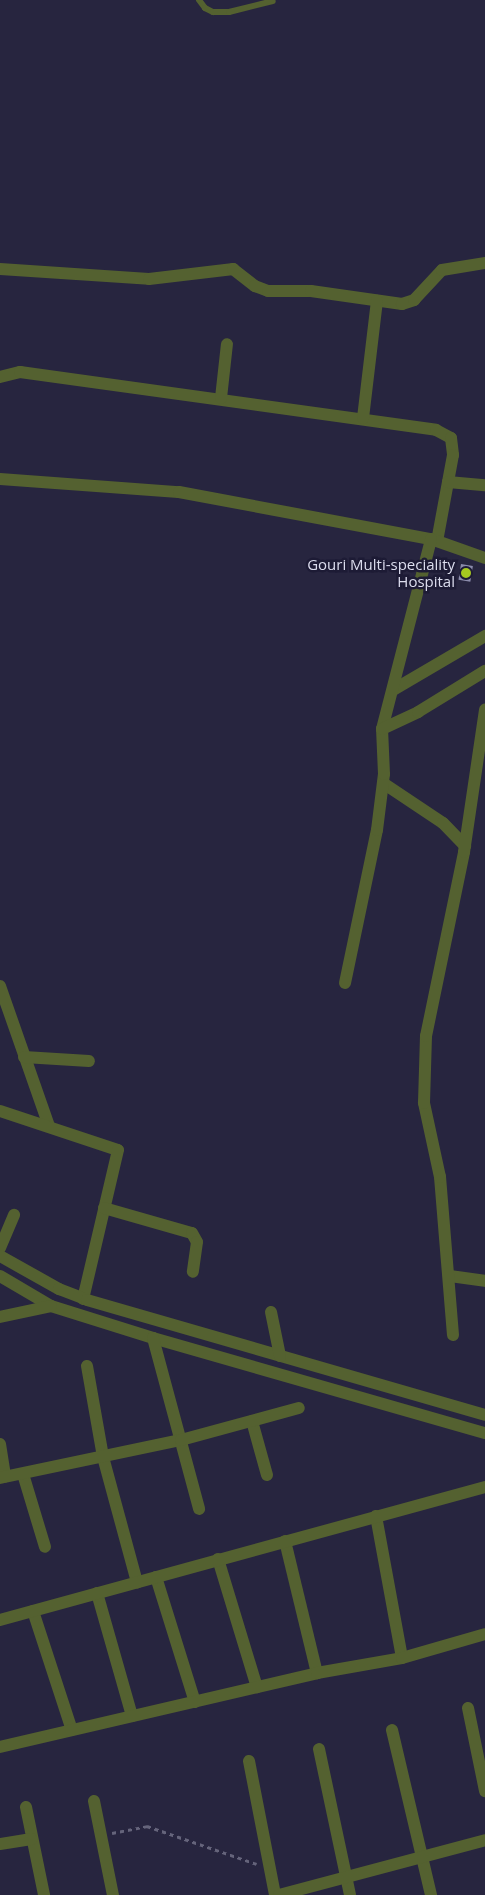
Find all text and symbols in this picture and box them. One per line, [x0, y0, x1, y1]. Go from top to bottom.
place label: Gouri Multi-speciality Hospital [307, 555, 455, 590]
marker: Gouri Multi-speciality Hospital [459, 566, 473, 580]

